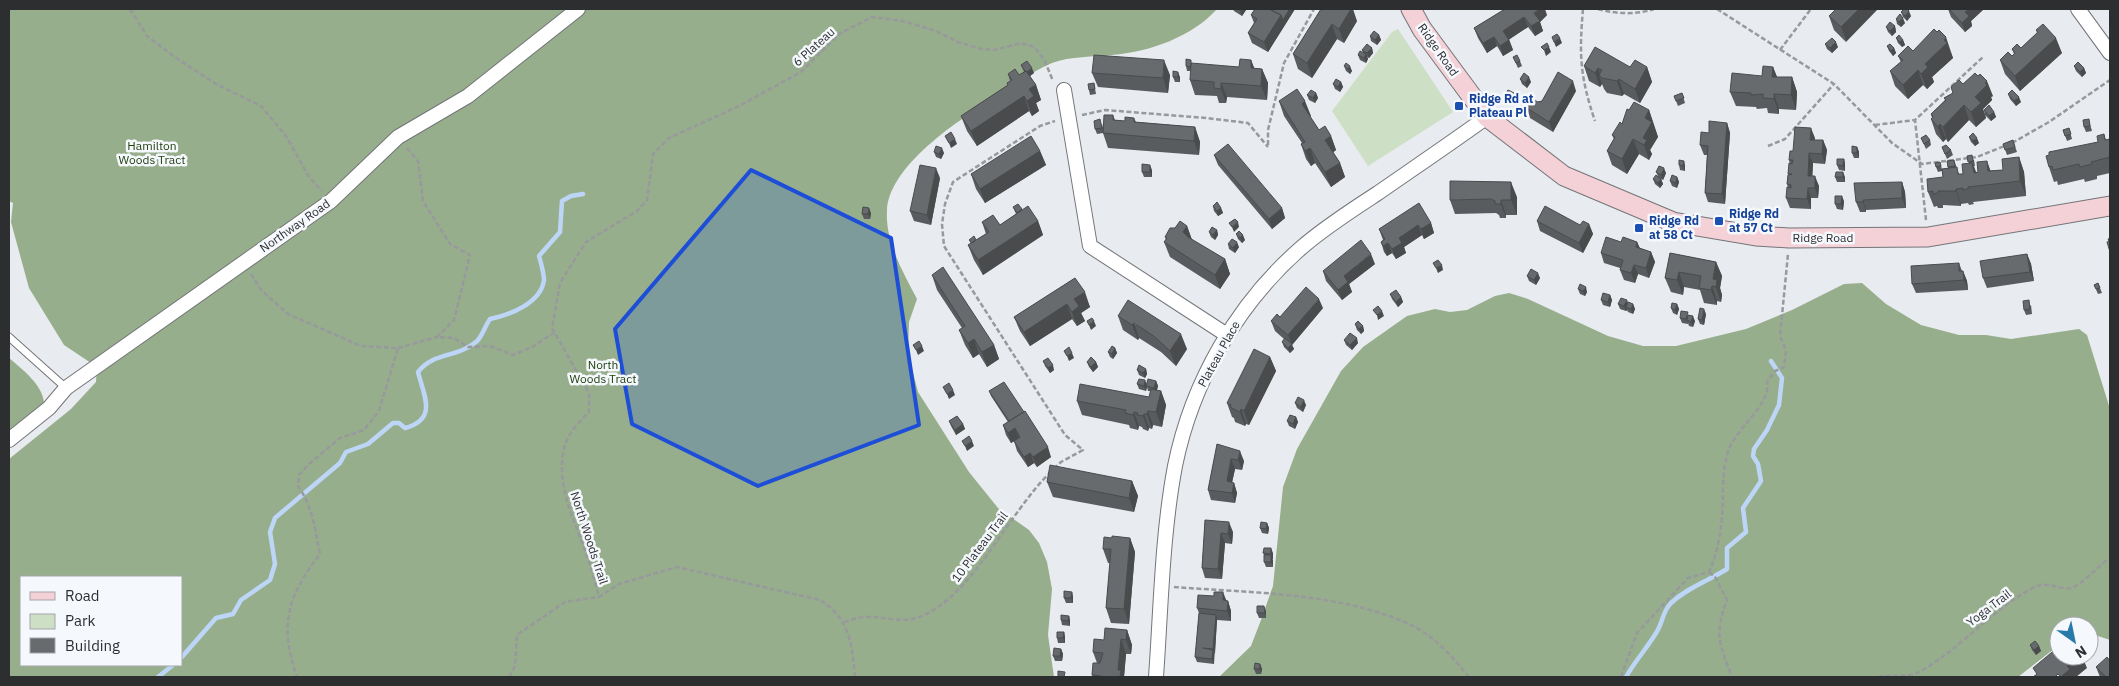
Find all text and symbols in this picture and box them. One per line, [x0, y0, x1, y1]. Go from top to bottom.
street label: Ridge Road [1415, 20, 1462, 79]
street label: 6 Plateau [790, 24, 838, 69]
place label: Ridge Rd at Plateau Pl [1469, 91, 1534, 120]
marker: Ridge Rd at Plateau Pl [1453, 100, 1465, 112]
park label: Hamilton Woods Tract [119, 138, 185, 167]
street label: Northway Road [257, 196, 333, 255]
place label: Ridge Rd at 57 Ct [1729, 206, 1779, 235]
place label: Ridge Rd at 58 Ct [1649, 213, 1699, 242]
marker: Ridge Rd at 57 Ct [1713, 215, 1725, 227]
marker: Ridge Rd at 58 Ct [1633, 222, 1645, 234]
street label: Ridge Road [1793, 230, 1853, 245]
street label: Plateau Place [1194, 318, 1243, 389]
park label: North Woods Tract [570, 357, 636, 386]
street label: North Woods Trail [567, 490, 612, 586]
street label: 10 Plateau Trail [948, 509, 1011, 585]
legend [20, 576, 182, 666]
text: Road [65, 586, 100, 605]
street label: Yoga Trail [1963, 586, 2014, 629]
text: Park [65, 611, 95, 630]
north arrow [2049, 616, 2099, 666]
text: Building [65, 636, 120, 655]
text: N [2072, 642, 2090, 662]

